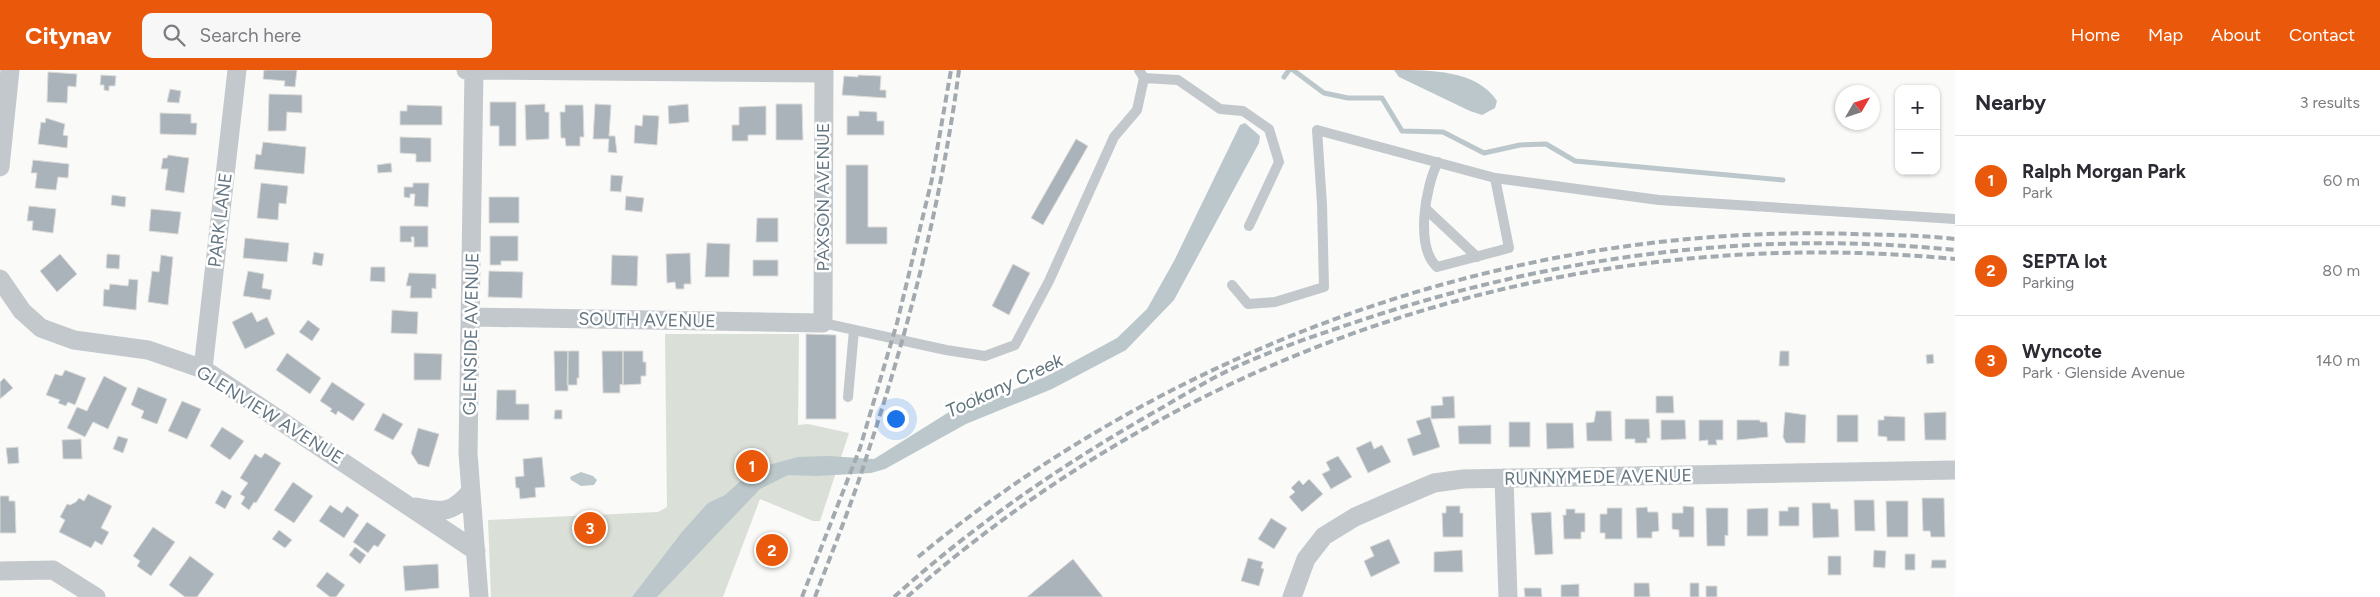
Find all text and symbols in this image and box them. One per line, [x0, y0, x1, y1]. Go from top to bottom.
search box [142, 13, 492, 58]
text: Citynav [25, 21, 112, 50]
icon: search [160, 21, 188, 49]
text: Search here [200, 24, 301, 47]
text: Home [2071, 24, 2120, 46]
text: Map [2148, 24, 2183, 46]
text: About [2211, 24, 2261, 46]
text: Contact [2289, 24, 2355, 46]
north arrow [1835, 85, 1880, 130]
map controls [1895, 85, 1940, 175]
button: + [1895, 85, 1940, 130]
text: Nearby [1975, 90, 2046, 115]
text: 3 results [2300, 93, 2360, 112]
street label: PAXSON AVENUE [812, 123, 834, 271]
button: − [1895, 130, 1940, 175]
text: Ralph Morgan Park [2022, 160, 2186, 183]
street label: PARK LANE [203, 171, 237, 269]
text: 1 [1988, 171, 1994, 190]
text: 60 m [2323, 171, 2360, 190]
text: Park [2022, 183, 2052, 202]
text: SEPTA lot [2022, 250, 2108, 273]
street label: GLENSIDE AVENUE [459, 252, 483, 416]
text: 2 [1986, 261, 1996, 280]
text: 80 m [2322, 261, 2360, 280]
text: Parking [2022, 273, 2074, 292]
street label: SOUTH AVENUE [578, 308, 716, 332]
text: Wyncote [2022, 340, 2102, 363]
water label: Tookany Creek [942, 348, 1067, 423]
text: 3 [1987, 351, 1995, 370]
text: 140 m [2316, 351, 2360, 370]
street label: GLENVIEW AVENUE [192, 361, 348, 469]
text: Park · Glenside Avenue [2022, 363, 2185, 382]
your location [883, 406, 909, 432]
pin: 1 [736, 447, 768, 485]
street label: RUNNYMEDE AVENUE [1504, 464, 1692, 490]
pin: 3 [574, 509, 606, 547]
pin: 2 [756, 531, 788, 569]

